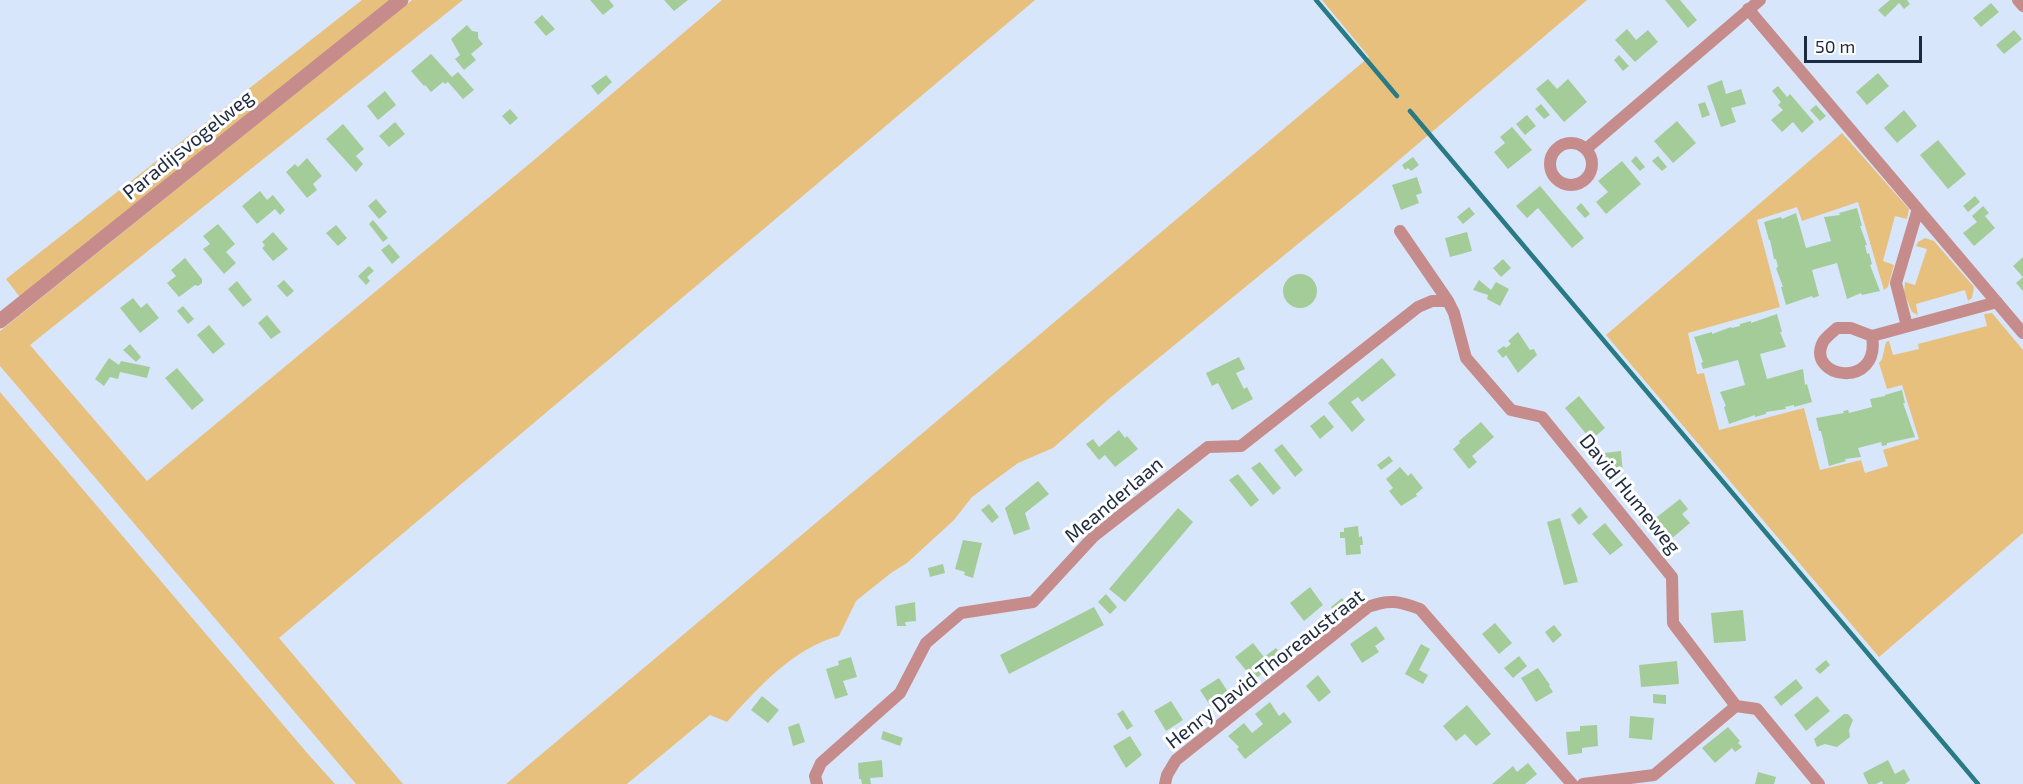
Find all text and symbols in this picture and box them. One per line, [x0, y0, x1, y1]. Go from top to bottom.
scale bar [1807, 24, 1926, 62]
text: 50 m [1815, 35, 1855, 57]
street label: Paradijsvogelweg [118, 85, 258, 205]
street label: David Humeweg [1574, 429, 1686, 559]
street label: Meanderlaan [1060, 452, 1168, 548]
street label: Henry David Thoreaustraat [1161, 584, 1369, 754]

